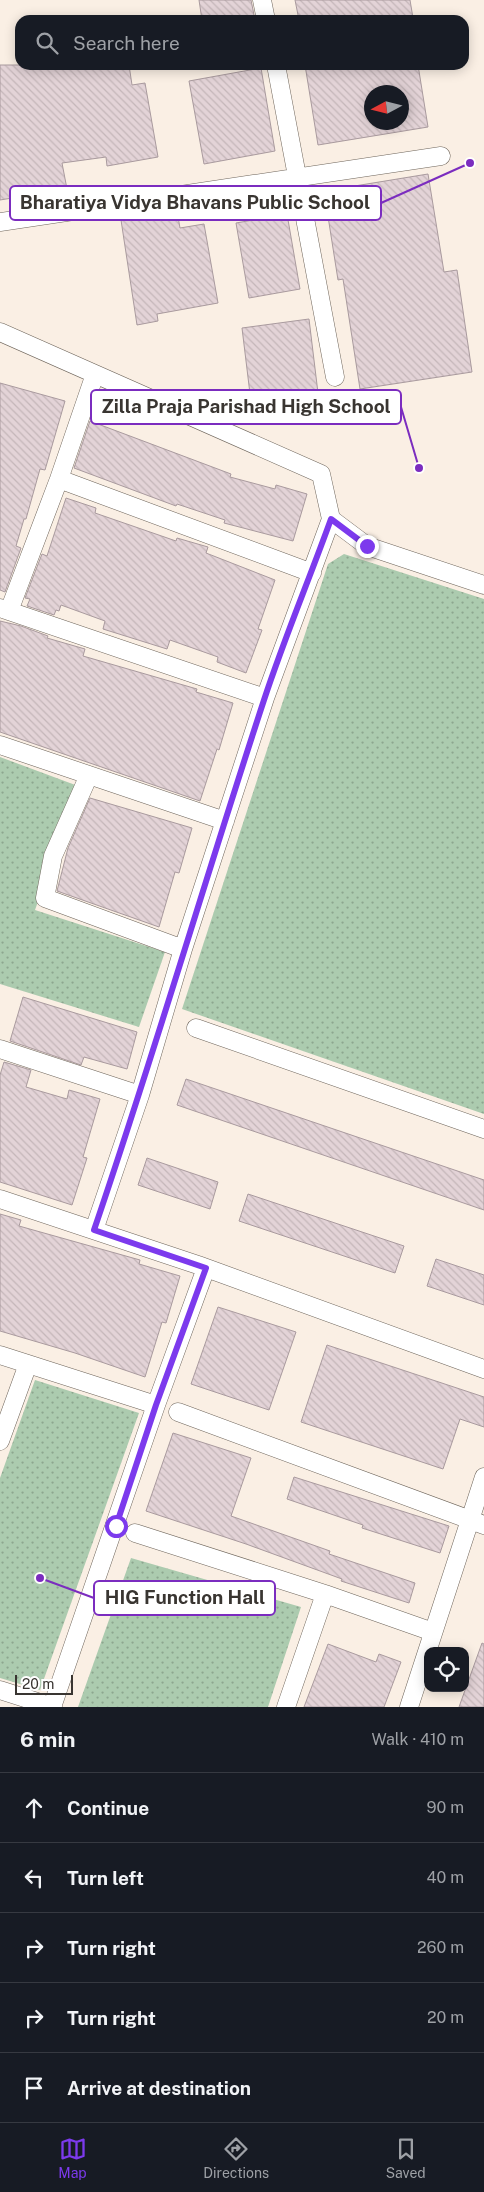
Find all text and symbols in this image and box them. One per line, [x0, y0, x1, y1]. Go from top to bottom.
search box [15, 15, 469, 70]
icon: search [33, 29, 61, 57]
text: Search here [73, 32, 180, 54]
north arrow [364, 85, 409, 130]
callout: Bharatiya Vidya Bhavans Public School [10, 186, 381, 220]
text: Bharatiya Vidya Bhavans Public School [20, 191, 370, 213]
callout: Zilla Praja Parishad High School [91, 390, 401, 424]
text: Zilla Praja Parishad High School [101, 395, 391, 417]
route end [356, 535, 379, 558]
route start [105, 1515, 128, 1538]
callout: HIG Function Hall [94, 1581, 275, 1615]
text: HIG Function Hall [105, 1586, 265, 1608]
map controls [424, 1647, 469, 1692]
button: locate [424, 1647, 469, 1692]
scale bar [15, 1672, 72, 1695]
text: 20 m [22, 1676, 54, 1692]
text: 6 min [20, 1727, 76, 1752]
text: Walk · 410 m [371, 1730, 464, 1749]
icon: ahead [20, 1794, 48, 1822]
text: Continue [67, 1797, 149, 1819]
text: 90 m [427, 1798, 464, 1817]
icon: left [20, 1864, 48, 1892]
text: Turn left [67, 1867, 144, 1889]
text: 40 m [426, 1868, 464, 1887]
icon: right [20, 1934, 48, 1962]
text: Turn right [67, 1937, 156, 1959]
text: 260 m [417, 1938, 464, 1957]
icon: right [20, 2004, 48, 2032]
text: Turn right [67, 2007, 156, 2029]
text: 20 m [427, 2008, 464, 2027]
icon: arrive [20, 2074, 48, 2102]
text: Arrive at destination [67, 2077, 251, 2099]
tab: Map [58, 2135, 87, 2181]
tab: Directions [203, 2135, 269, 2181]
tab: Saved [386, 2135, 426, 2181]

